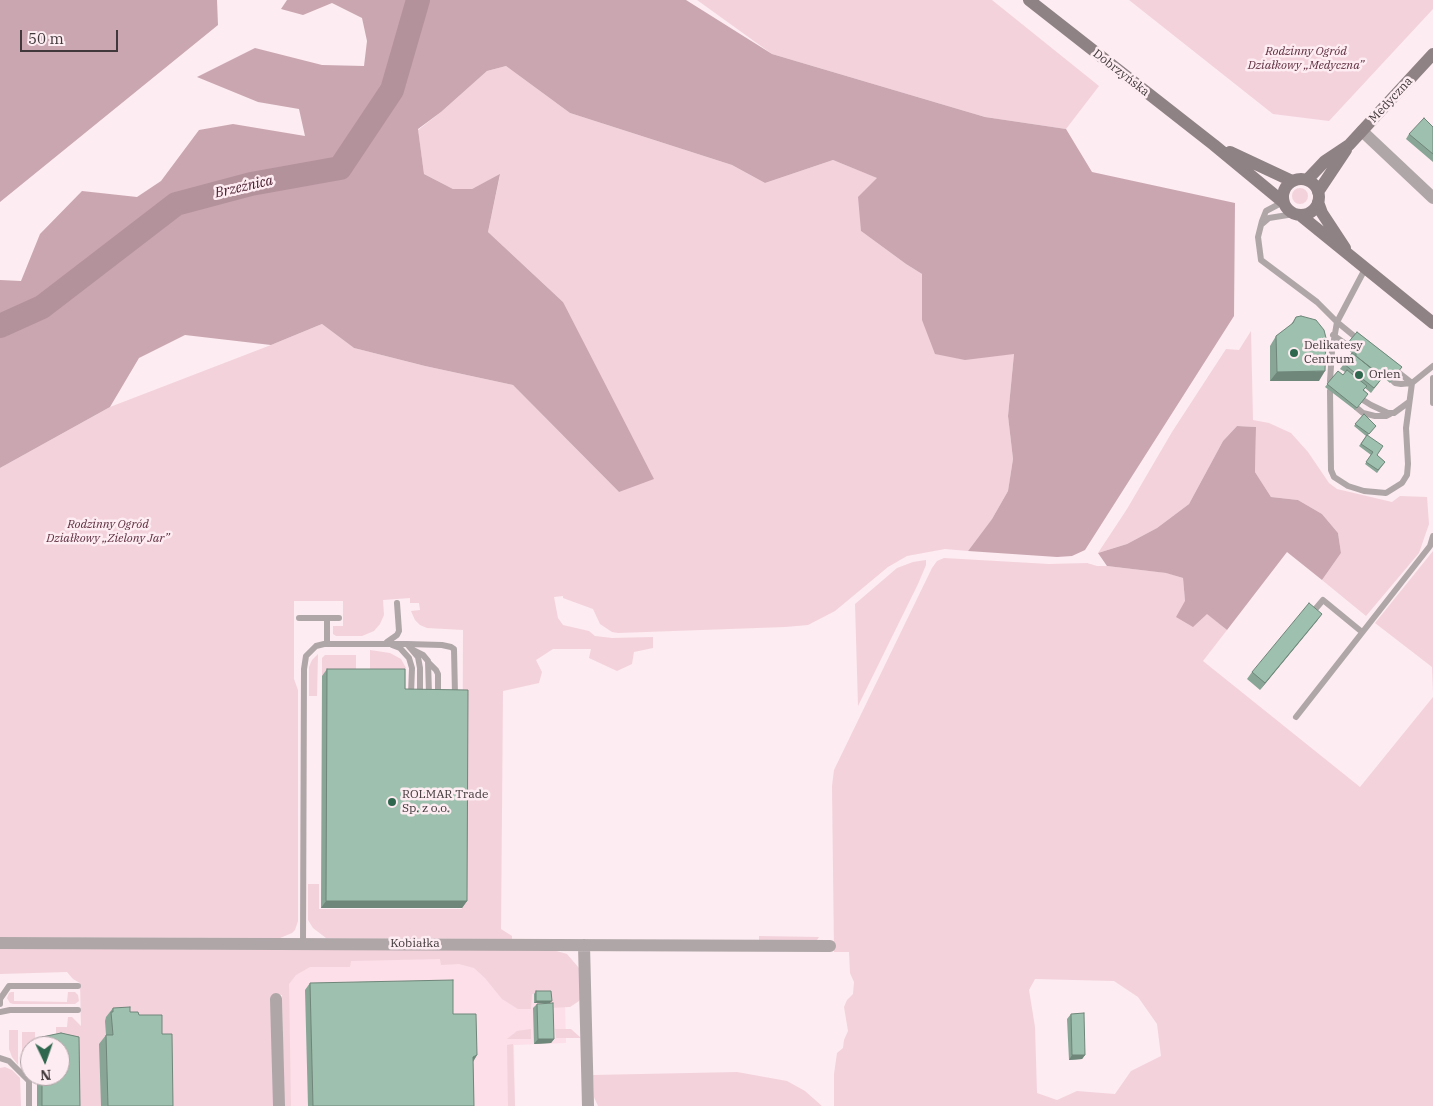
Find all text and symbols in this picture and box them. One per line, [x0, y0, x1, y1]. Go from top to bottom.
scale bar [22, 20, 120, 52]
text: 50 m [28, 29, 64, 48]
park label: Rodzinny Ogród Działkowy „Medyczna” [1248, 45, 1364, 73]
street label: Dobrzyńska [1090, 47, 1152, 99]
street label: Medyczna [1366, 74, 1416, 126]
water label: Brzeźnica [213, 172, 275, 202]
place label: Delikatesy Centrum [1304, 339, 1363, 367]
marker: Delikatesy Centrum [1288, 347, 1300, 359]
place label: Orlen [1369, 368, 1401, 382]
marker: Orlen [1353, 369, 1365, 381]
park label: Rodzinny Ogród Działkowy „Zielony Jar” [46, 518, 170, 546]
place label: ROLMAR Trade Sp. z o.o. [402, 788, 488, 816]
marker: ROLMAR Trade Sp. z o.o. [386, 796, 398, 808]
street label: Kobiałka [390, 937, 440, 951]
north arrow [20, 1036, 70, 1086]
text: N [40, 1066, 52, 1084]

